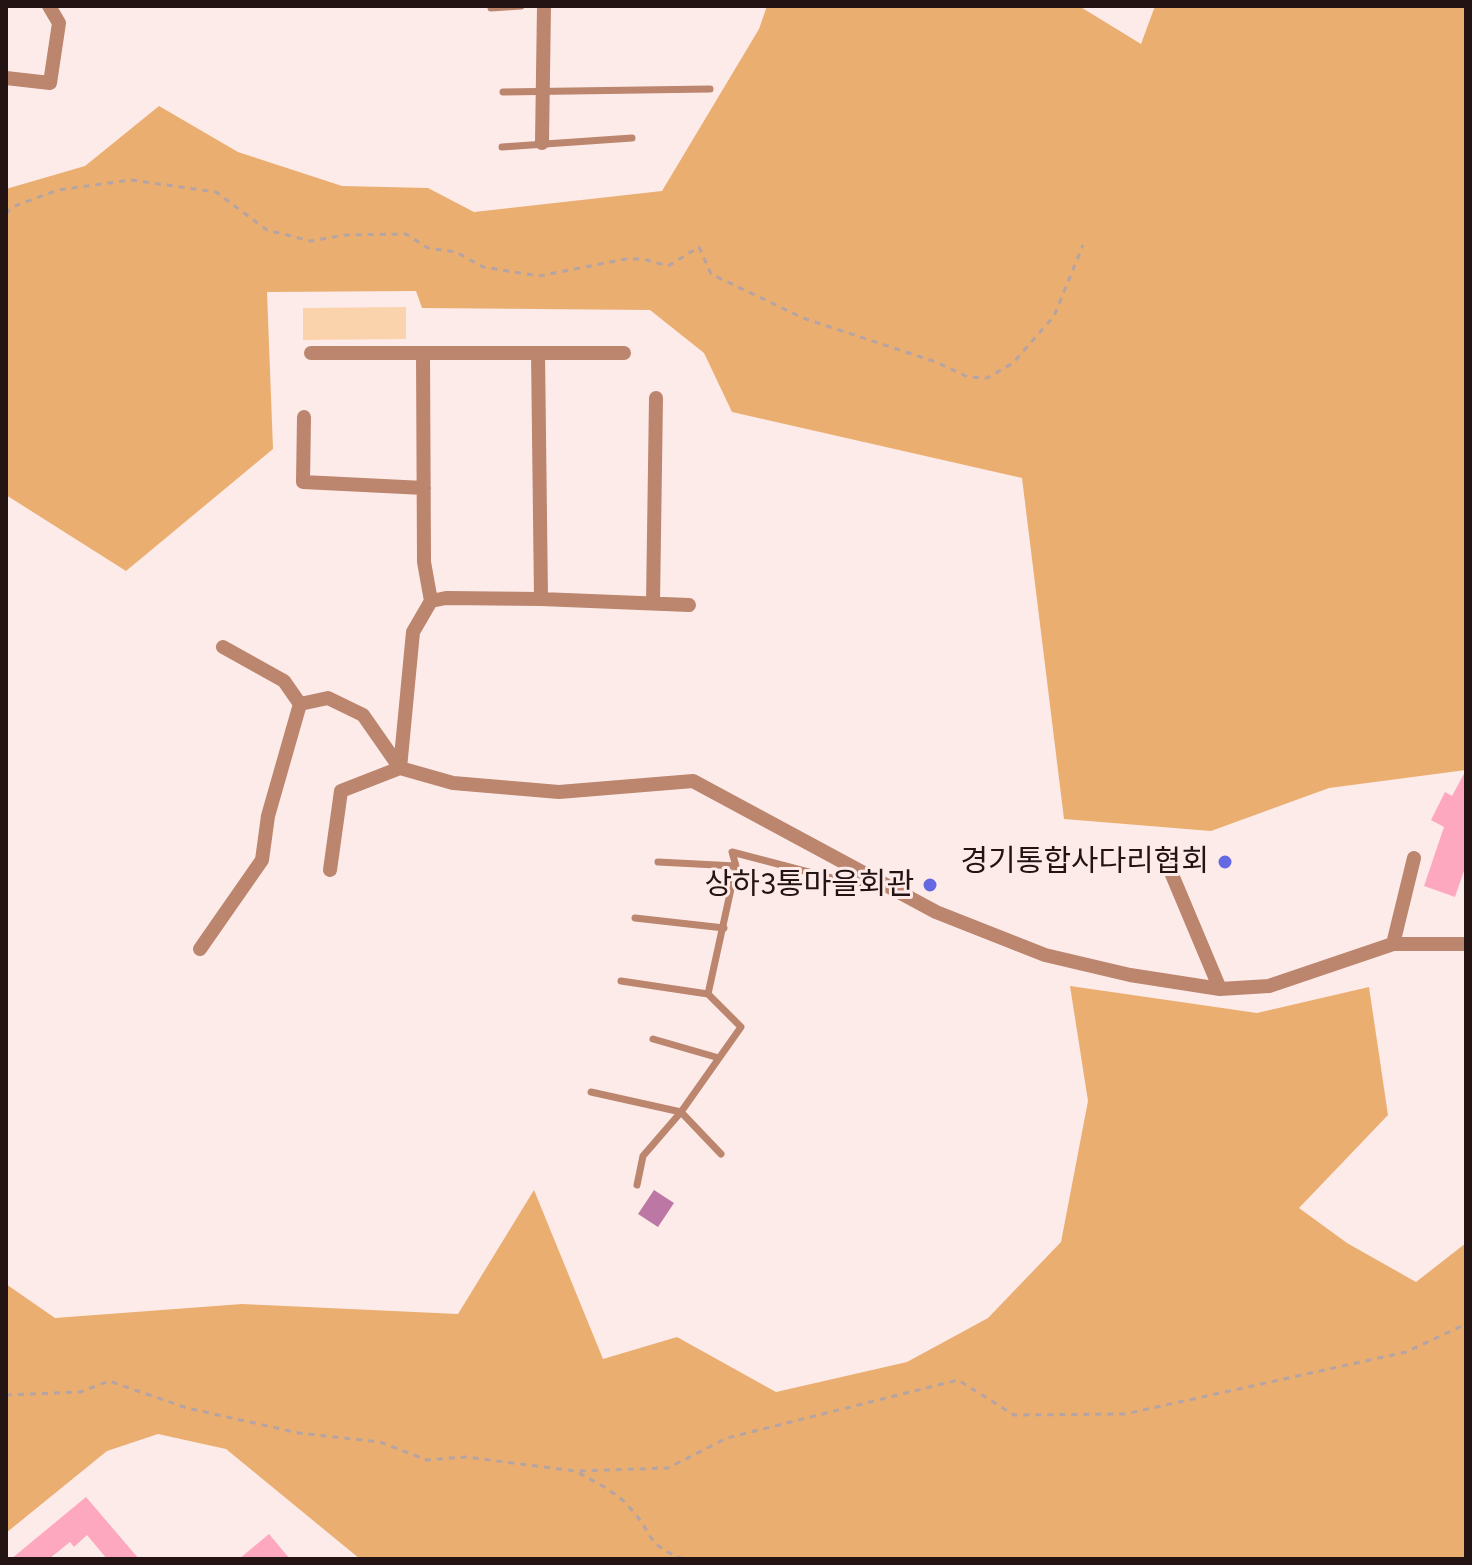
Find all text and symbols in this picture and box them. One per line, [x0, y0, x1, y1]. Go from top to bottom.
place label: 경기통합사다리협회 [961, 844, 1209, 880]
marker: 경기통합사다리협회 [1216, 853, 1234, 871]
place label: 상하3통마을회관 [704, 867, 914, 903]
marker: 상하3통마을회관 [921, 876, 939, 894]

